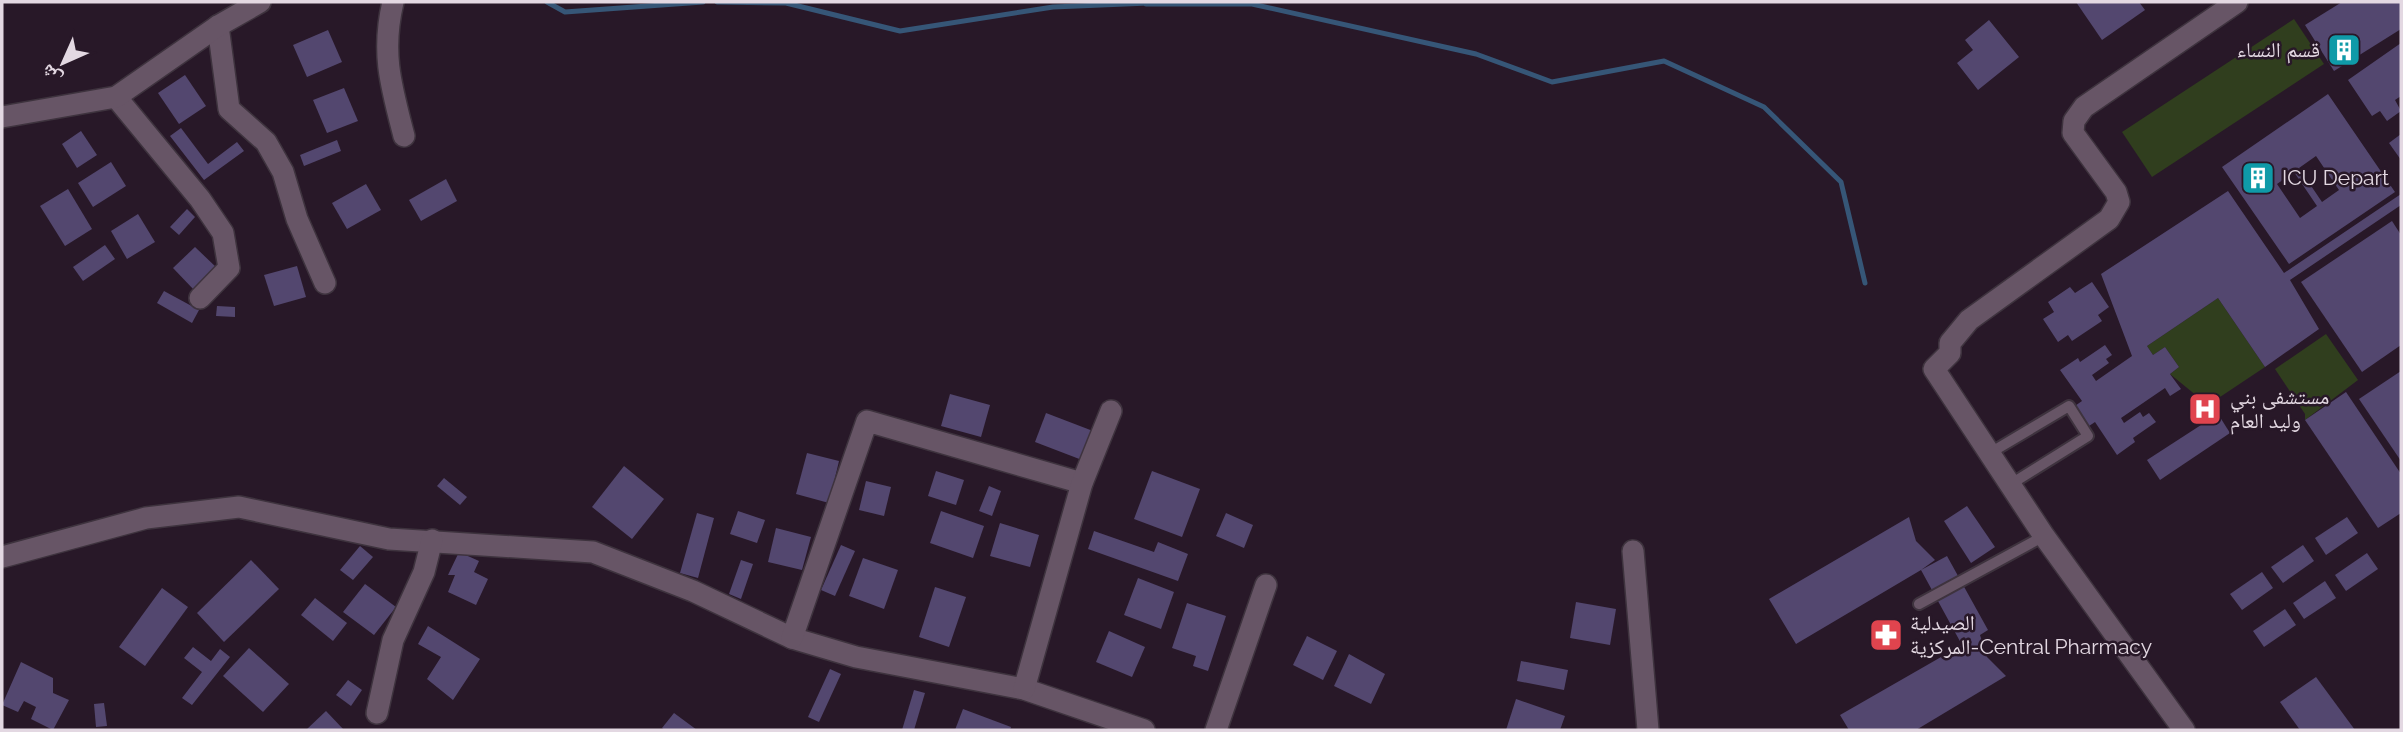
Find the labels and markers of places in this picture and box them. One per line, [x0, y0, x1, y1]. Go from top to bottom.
building icon: قسم النساء [2325, 31, 2363, 69]
place label: قسم النساء [2237, 37, 2320, 64]
building icon: ICU Depart [2239, 159, 2277, 197]
place label: ICU Depart [2282, 165, 2389, 190]
place label: مستشفى بني وليد العام [2230, 384, 2329, 435]
hospital icon: مستشفى بني وليد العام [2186, 390, 2224, 428]
place label: الصيدلية المركزية-Central Pharmacy [1910, 610, 2152, 659]
pharmacy icon: الصيدلية المركزية-Central Pharmacy [1867, 616, 1905, 654]

